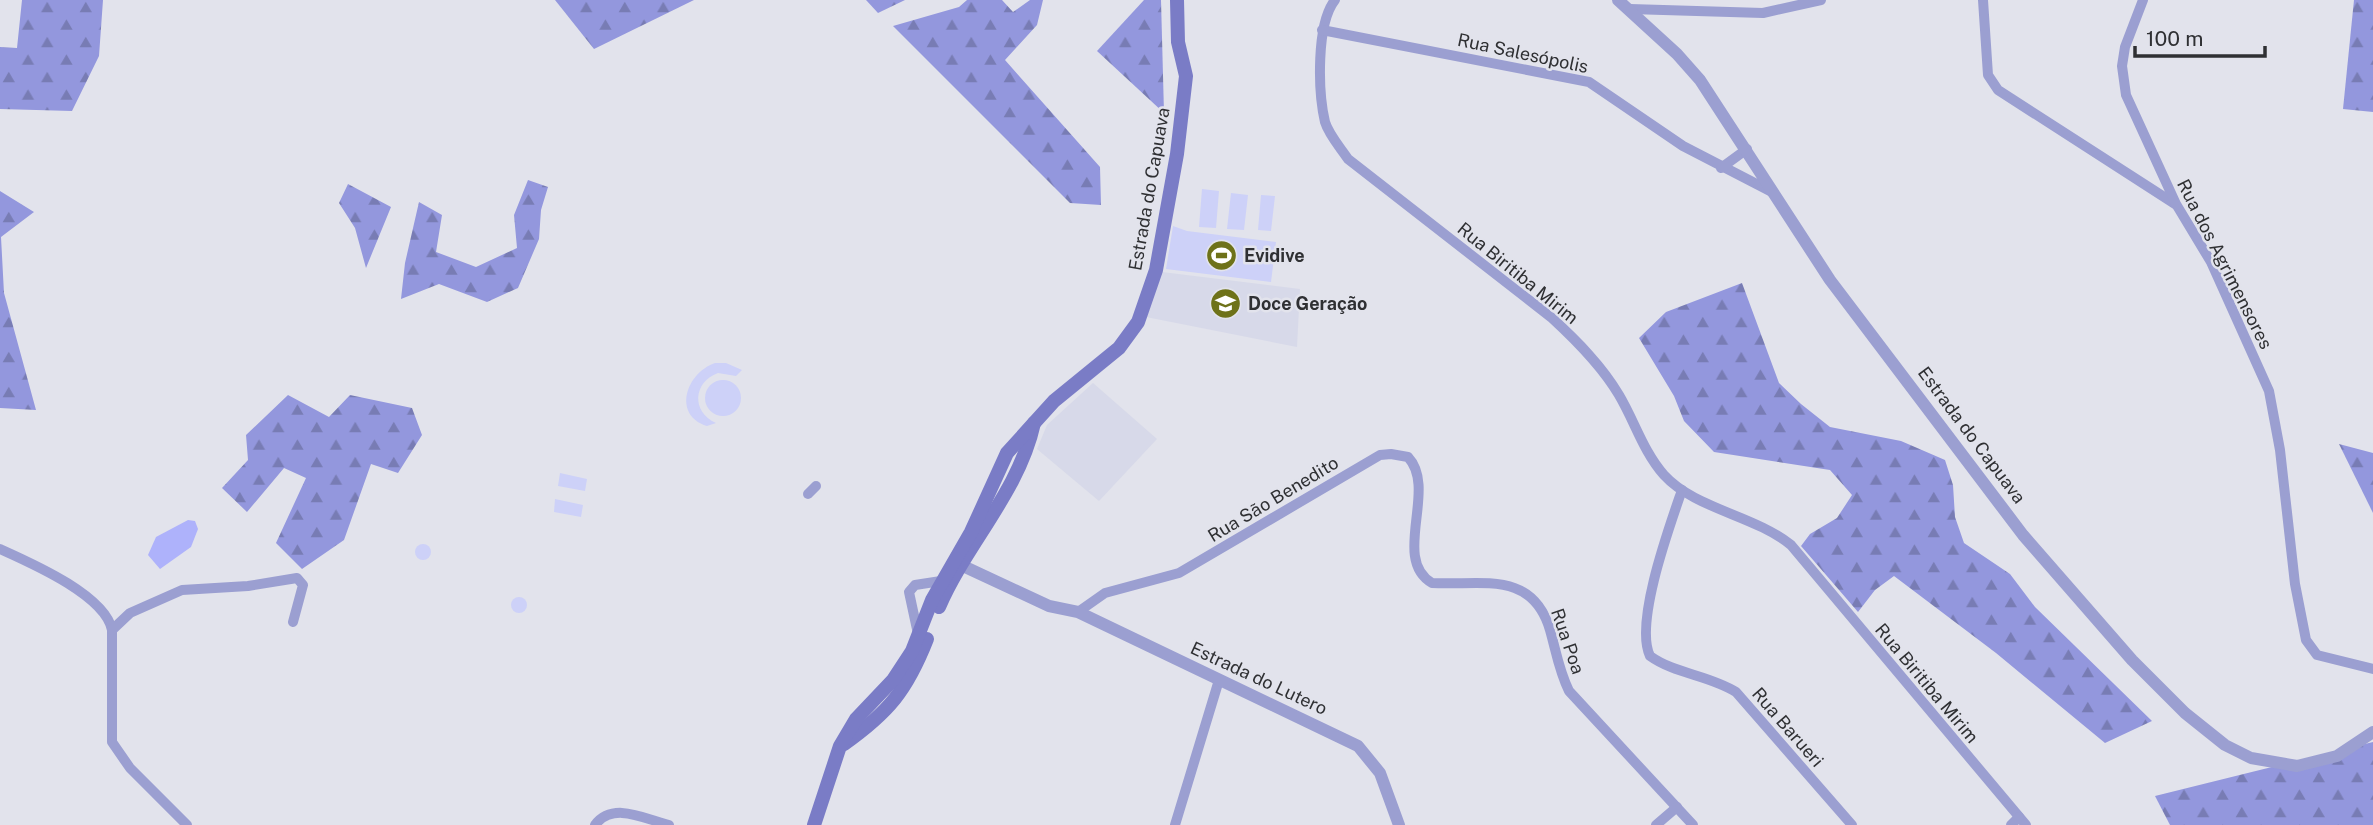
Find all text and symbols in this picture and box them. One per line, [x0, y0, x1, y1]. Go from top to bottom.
scale bar [2135, 14, 2264, 58]
text: 100 m [2146, 26, 2203, 51]
street label: Rua Salesópolis [1456, 29, 1590, 77]
street label: Estrada do Capuava [1124, 106, 1174, 272]
street label: Rua dos Agrimensores [2173, 176, 2277, 352]
street label: Rua Biritiba Mirim [1453, 218, 1583, 328]
sports icon: Evidive [1204, 238, 1238, 272]
place label: Evidive [1244, 245, 1305, 266]
school or university icon: Doce Geração [1208, 286, 1242, 320]
place label: Doce Geração [1248, 293, 1367, 314]
street label: Estrada do Capuava [1914, 363, 2030, 507]
street label: Rua São Benedito [1204, 452, 1342, 546]
street label: Rua Poa [1547, 605, 1589, 677]
street label: Rua Biritiba Mirim [1871, 619, 1983, 747]
street label: Estrada do Lutero [1187, 637, 1331, 719]
street label: Rua Barueri [1748, 683, 1828, 771]

